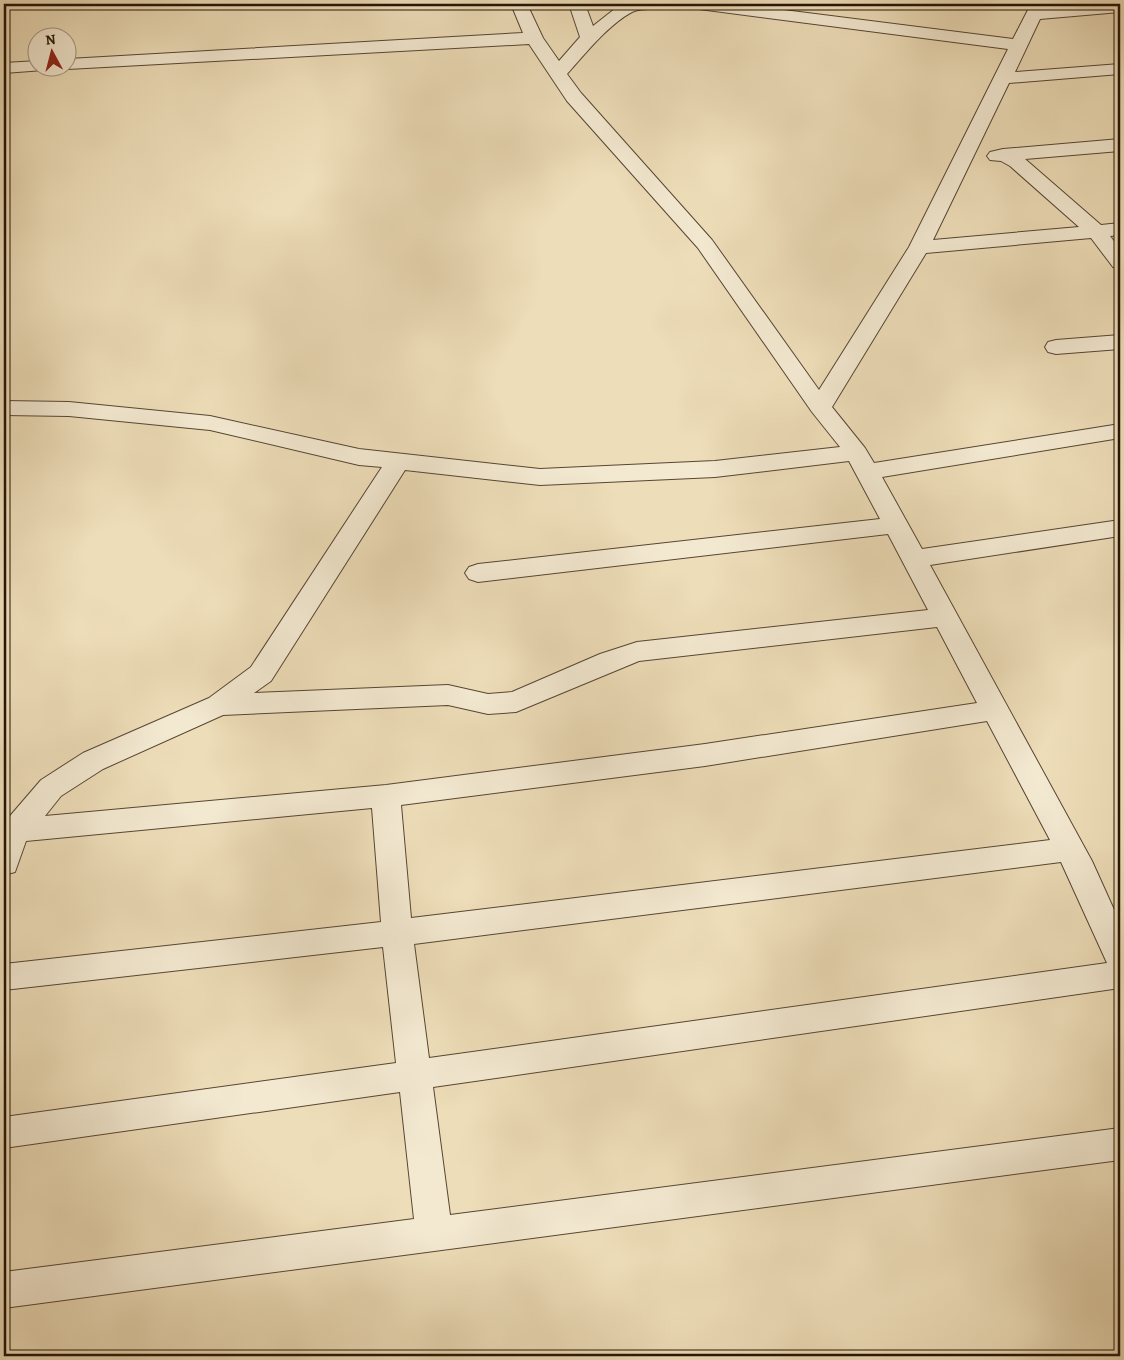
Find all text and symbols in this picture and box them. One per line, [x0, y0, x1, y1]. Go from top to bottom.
north arrow [28, 28, 78, 78]
text: N [44, 30, 57, 50]

